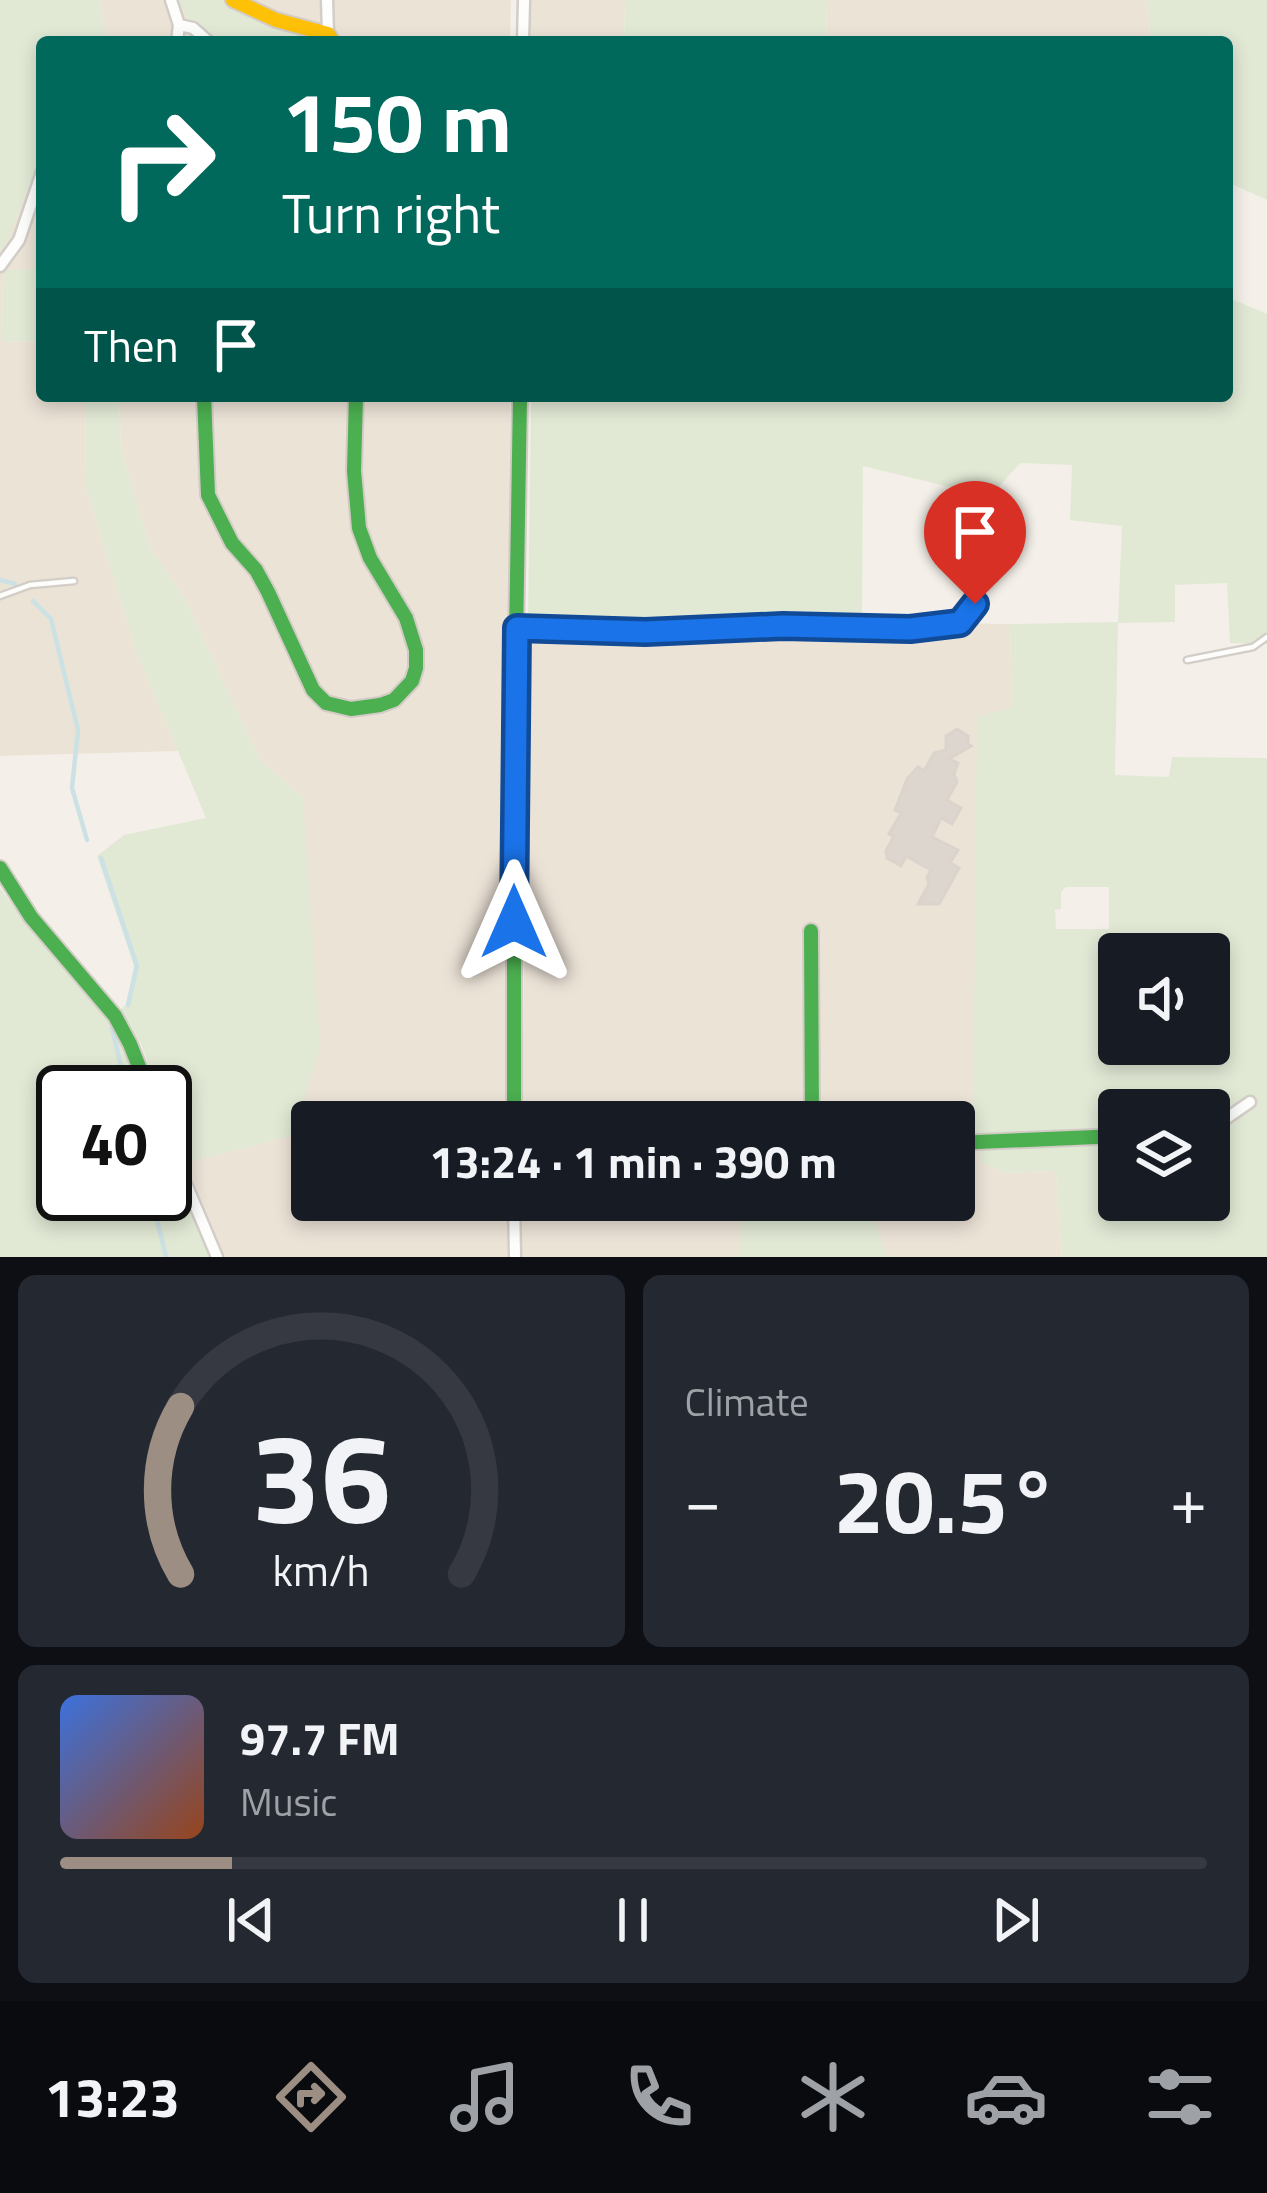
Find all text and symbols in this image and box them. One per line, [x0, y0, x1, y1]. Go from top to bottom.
text: 150 m [282, 57, 512, 185]
icon: right [84, 84, 240, 240]
text: Turn right [282, 172, 500, 254]
text: Then [84, 311, 179, 379]
icon: arrive [203, 312, 269, 378]
pin [924, 481, 1026, 604]
icon: arrive [942, 499, 1008, 565]
position arrow [451, 859, 577, 985]
map controls [1098, 933, 1230, 1221]
button: sound [1098, 933, 1230, 1065]
speed limit sign: 40 [36, 1065, 192, 1221]
button: layers [1098, 1089, 1230, 1221]
text: 13:24 · 1 min · 390 m [429, 1127, 837, 1195]
text: Climate [685, 1372, 809, 1431]
text: 36 [251, 1382, 391, 1571]
text: 20.5° [833, 1431, 1058, 1568]
text: − [685, 1449, 721, 1550]
text: + [1170, 1449, 1207, 1550]
text: km/h [273, 1537, 370, 1603]
text: 97.7 FM [240, 1704, 400, 1772]
text: Music [240, 1772, 337, 1831]
icon: previous [218, 1887, 284, 1953]
icon: pause [600, 1887, 666, 1953]
icon: next [983, 1887, 1049, 1953]
icon: directions [269, 2055, 353, 2139]
icon: music [443, 2055, 527, 2139]
icon: phone [617, 2055, 701, 2139]
icon: climate [791, 2055, 875, 2139]
icon: car [964, 2055, 1048, 2139]
icon: filters [1138, 2055, 1222, 2139]
text: 13:23 [45, 2056, 180, 2138]

